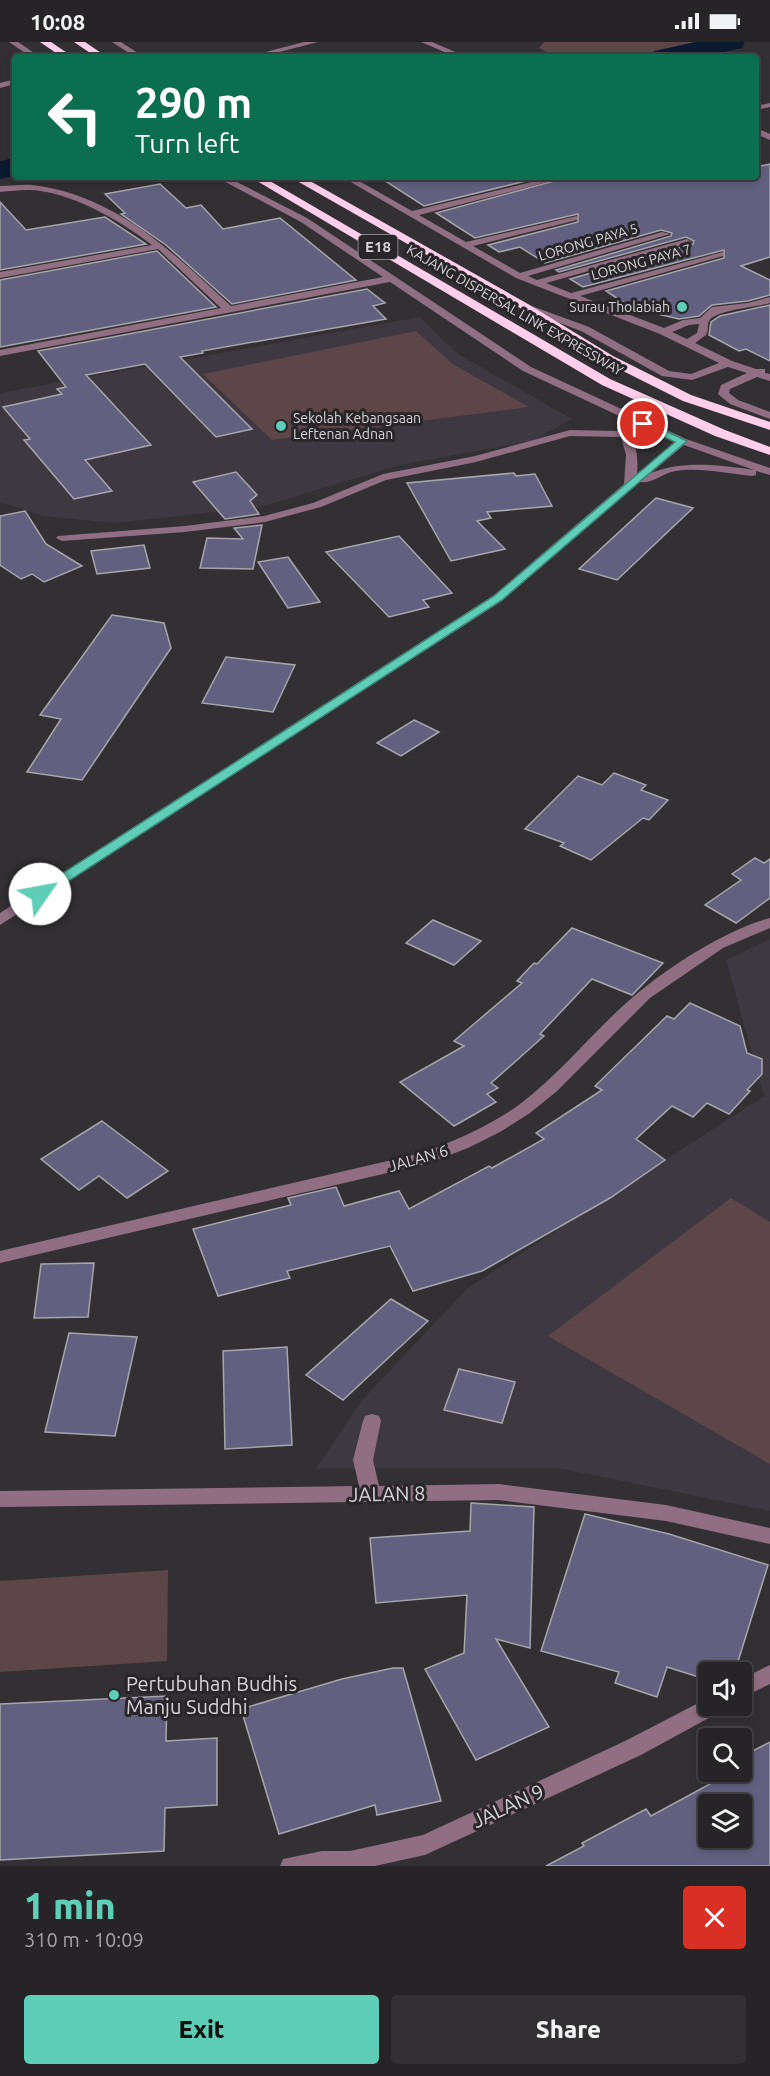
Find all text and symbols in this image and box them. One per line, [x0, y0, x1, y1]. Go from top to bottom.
text: 10:08 [30, 9, 85, 34]
icon: left [36, 78, 114, 156]
text: 290 m [135, 79, 252, 126]
text: Turn left [135, 128, 239, 158]
street label: LORONG PAYA 5 [536, 220, 640, 264]
road number: E18 [358, 235, 398, 259]
street label: KAJANG DISPERSAL LINK EXPRESSWAY [404, 241, 626, 379]
street label: LORONG PAYA 7 [589, 241, 693, 283]
place label: Surau Tholabiah [569, 299, 670, 315]
marker: Surau Tholabiah [675, 300, 689, 314]
pin [617, 398, 668, 449]
icon: arrive [626, 407, 659, 440]
place label: Sekolah Kebangsaan Leftenan Adnan [293, 410, 421, 442]
marker: Sekolah Kebangsaan Leftenan Adnan [274, 419, 288, 433]
position arrow [8, 862, 72, 926]
street label: JALAN 6 [386, 1141, 450, 1175]
street label: JALAN 8 [348, 1481, 426, 1506]
map controls [698, 1662, 752, 1848]
button: sound [698, 1662, 752, 1716]
place label: Pertubuhan Budhis Manju Suddhi [126, 1672, 297, 1718]
marker: Pertubuhan Budhis Manju Suddhi [107, 1688, 121, 1702]
button: search [698, 1728, 752, 1782]
street label: JALAN 9 [468, 1779, 547, 1832]
button: layers [698, 1794, 752, 1848]
text: 1 min [24, 1885, 116, 1926]
button: close [683, 1886, 746, 1949]
text: 310 m · 10:09 [24, 1928, 144, 1951]
button: Exit [24, 1995, 379, 2064]
button: Share [391, 1995, 746, 2064]

